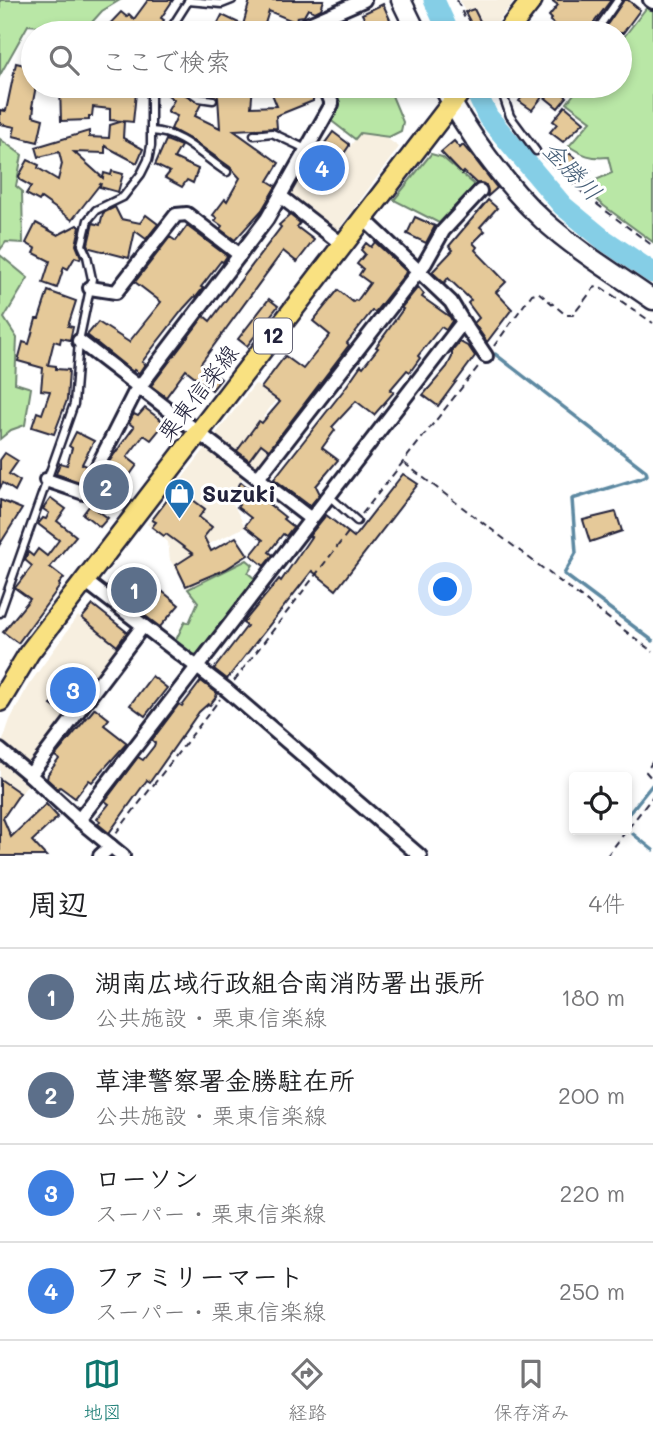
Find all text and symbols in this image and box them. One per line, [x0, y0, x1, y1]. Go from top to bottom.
search box [21, 21, 632, 98]
icon: search [45, 41, 83, 79]
text: ここで検索 [101, 44, 231, 78]
water label: 金勝川 [537, 133, 609, 207]
pin: 4 [299, 142, 345, 194]
road number: 12 [254, 318, 292, 354]
street label: 栗東信楽線 [150, 338, 244, 447]
pin: 2 [83, 461, 129, 513]
shop icon: Suzuki [162, 477, 196, 521]
place label: Suzuki [202, 478, 276, 508]
pin: 1 [111, 564, 157, 616]
your location [428, 572, 462, 606]
pin: 3 [50, 664, 96, 716]
map controls [569, 772, 632, 835]
button: locate [569, 772, 632, 835]
text: 周辺 [28, 883, 88, 923]
text: 4件 [588, 888, 625, 918]
text: 湖南広域行政組合南消防署出張所 [95, 965, 485, 999]
text: 1 [46, 982, 56, 1012]
text: 180 m [561, 982, 625, 1012]
text: 公共施設 · 栗東信楽線 [95, 1002, 327, 1032]
text: 草津警察署金勝駐在所 [95, 1063, 355, 1097]
text: 2 [45, 1080, 57, 1110]
text: 200 m [558, 1080, 625, 1110]
text: 公共施設 · 栗東信楽線 [95, 1100, 327, 1130]
text: ローソン [95, 1161, 199, 1195]
text: 3 [44, 1178, 58, 1208]
text: 220 m [559, 1178, 625, 1208]
text: スーパー · 栗東信楽線 [95, 1198, 326, 1228]
text: ファミリーマート [95, 1259, 304, 1293]
text: 4 [44, 1276, 58, 1306]
text: 250 m [559, 1276, 625, 1306]
text: スーパー · 栗東信楽線 [95, 1296, 326, 1326]
tab: 地図 [83, 1355, 122, 1424]
tab: 経路 [288, 1355, 327, 1424]
tab: 保存済み [493, 1355, 570, 1424]

